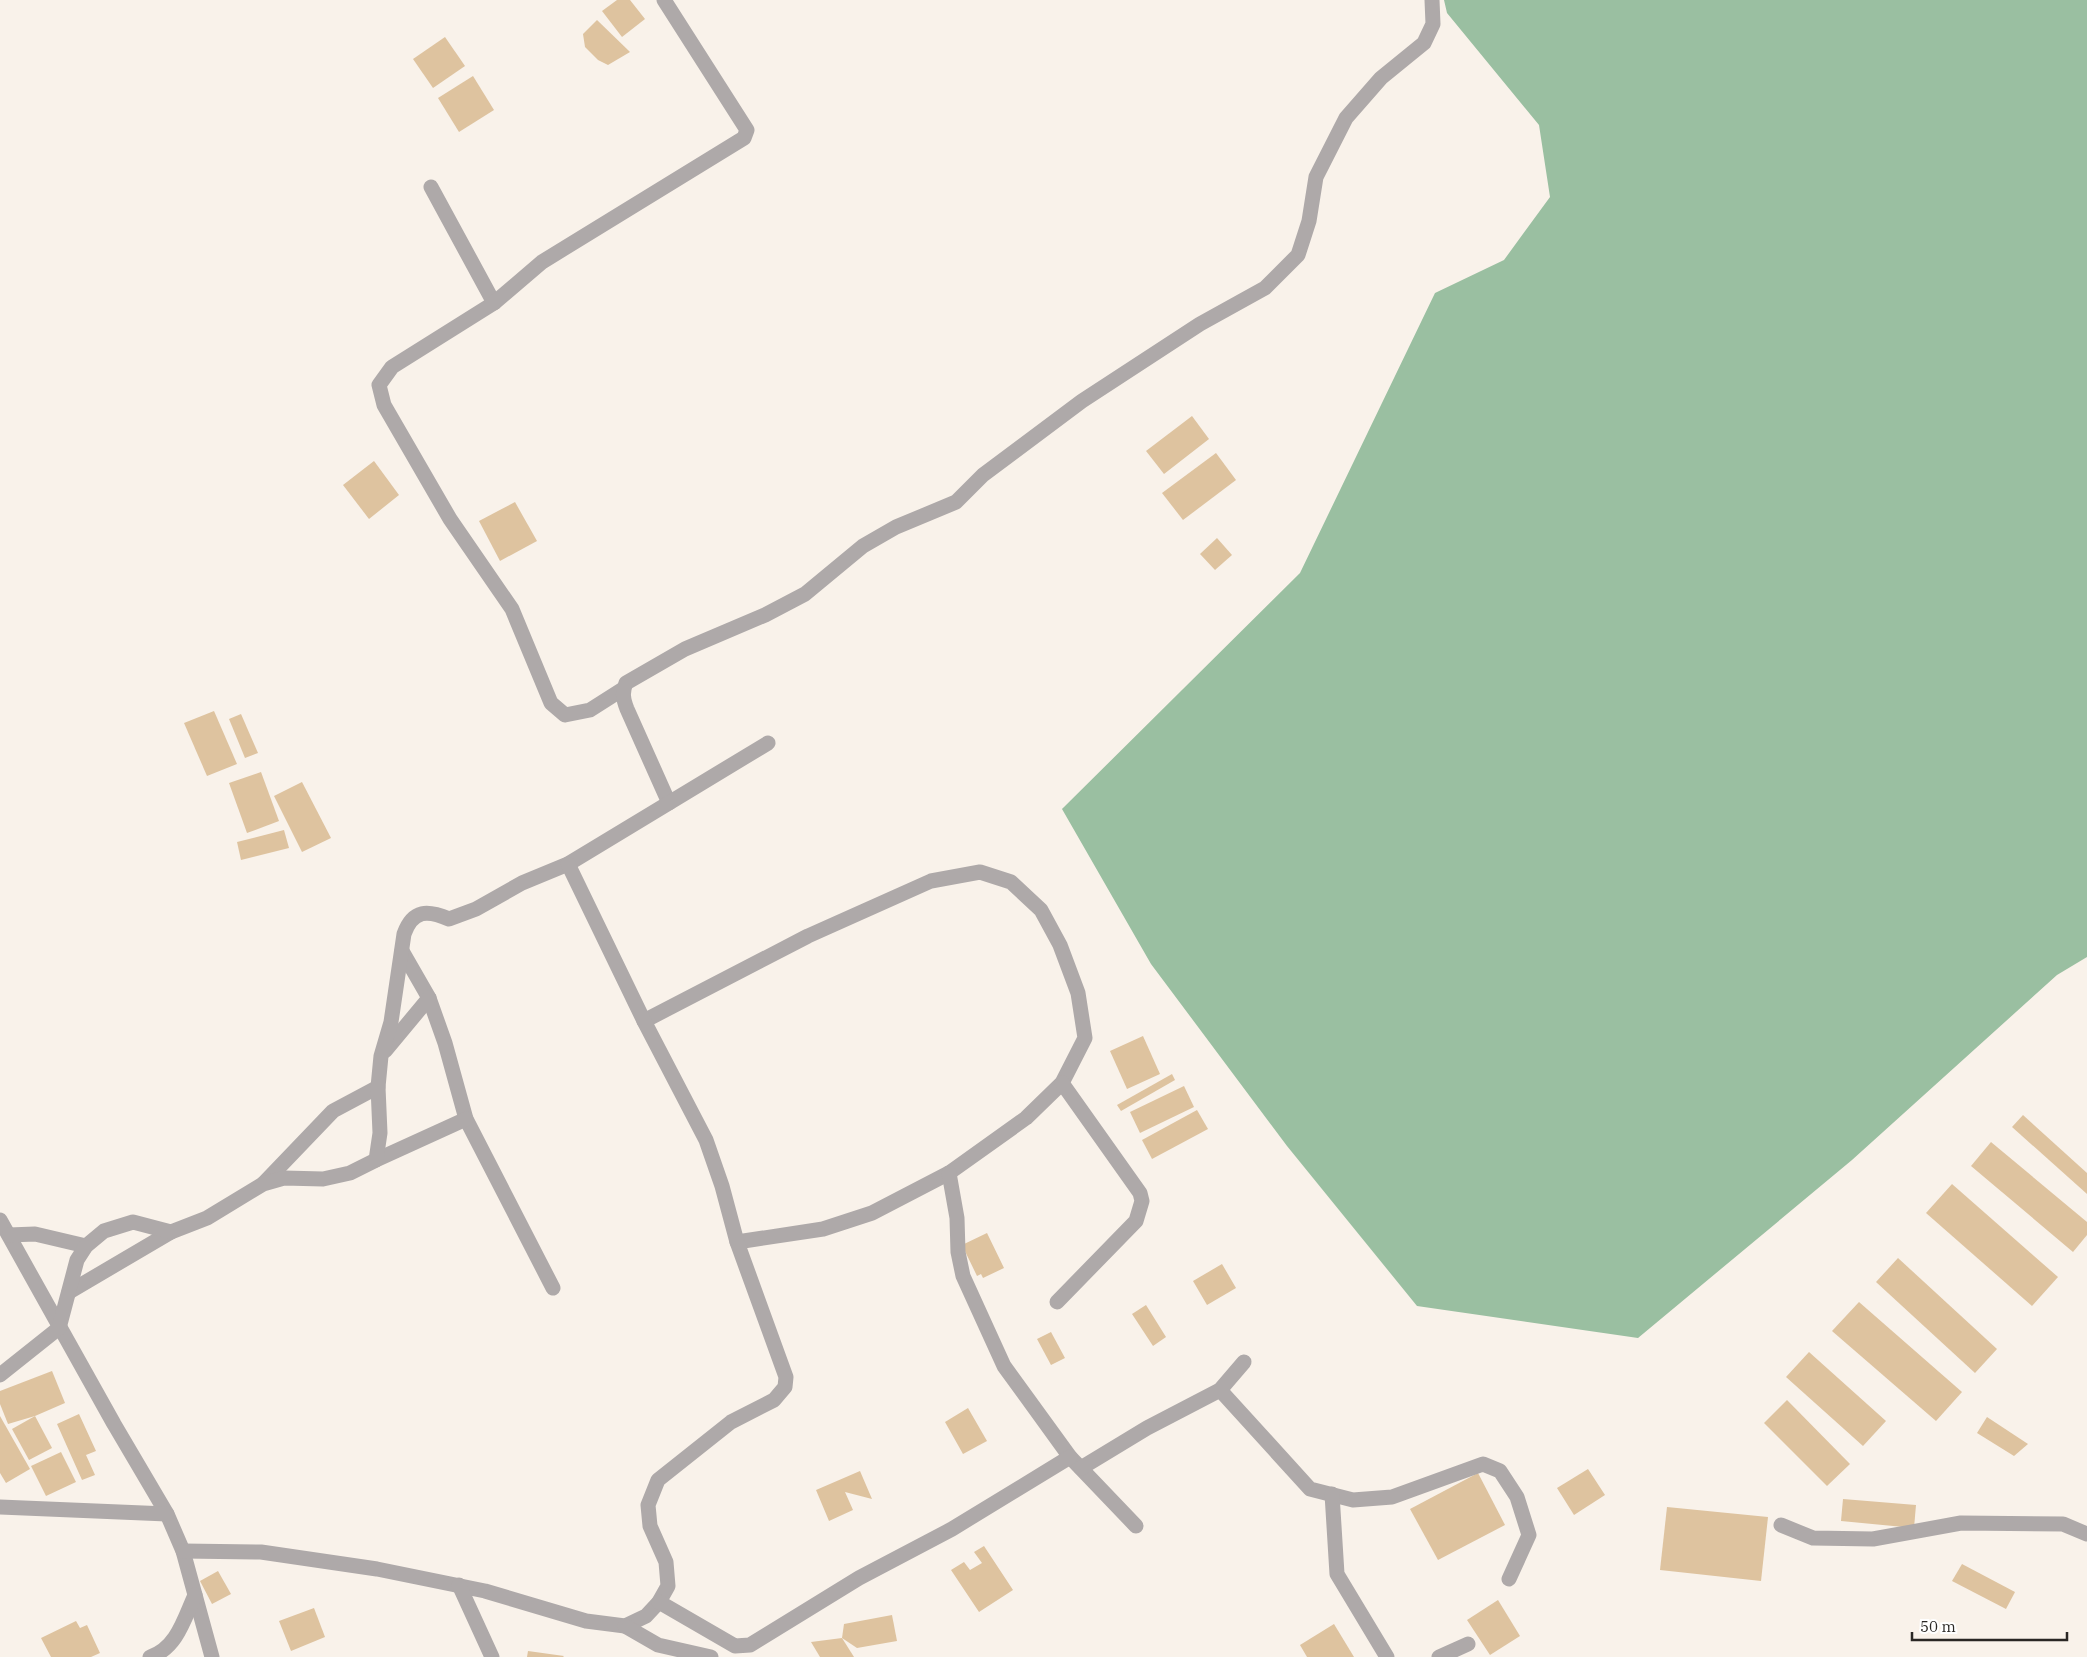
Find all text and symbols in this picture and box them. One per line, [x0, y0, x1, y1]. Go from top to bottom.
scale bar [1912, 1610, 2067, 1642]
text: 50 m [1920, 1617, 1956, 1636]

